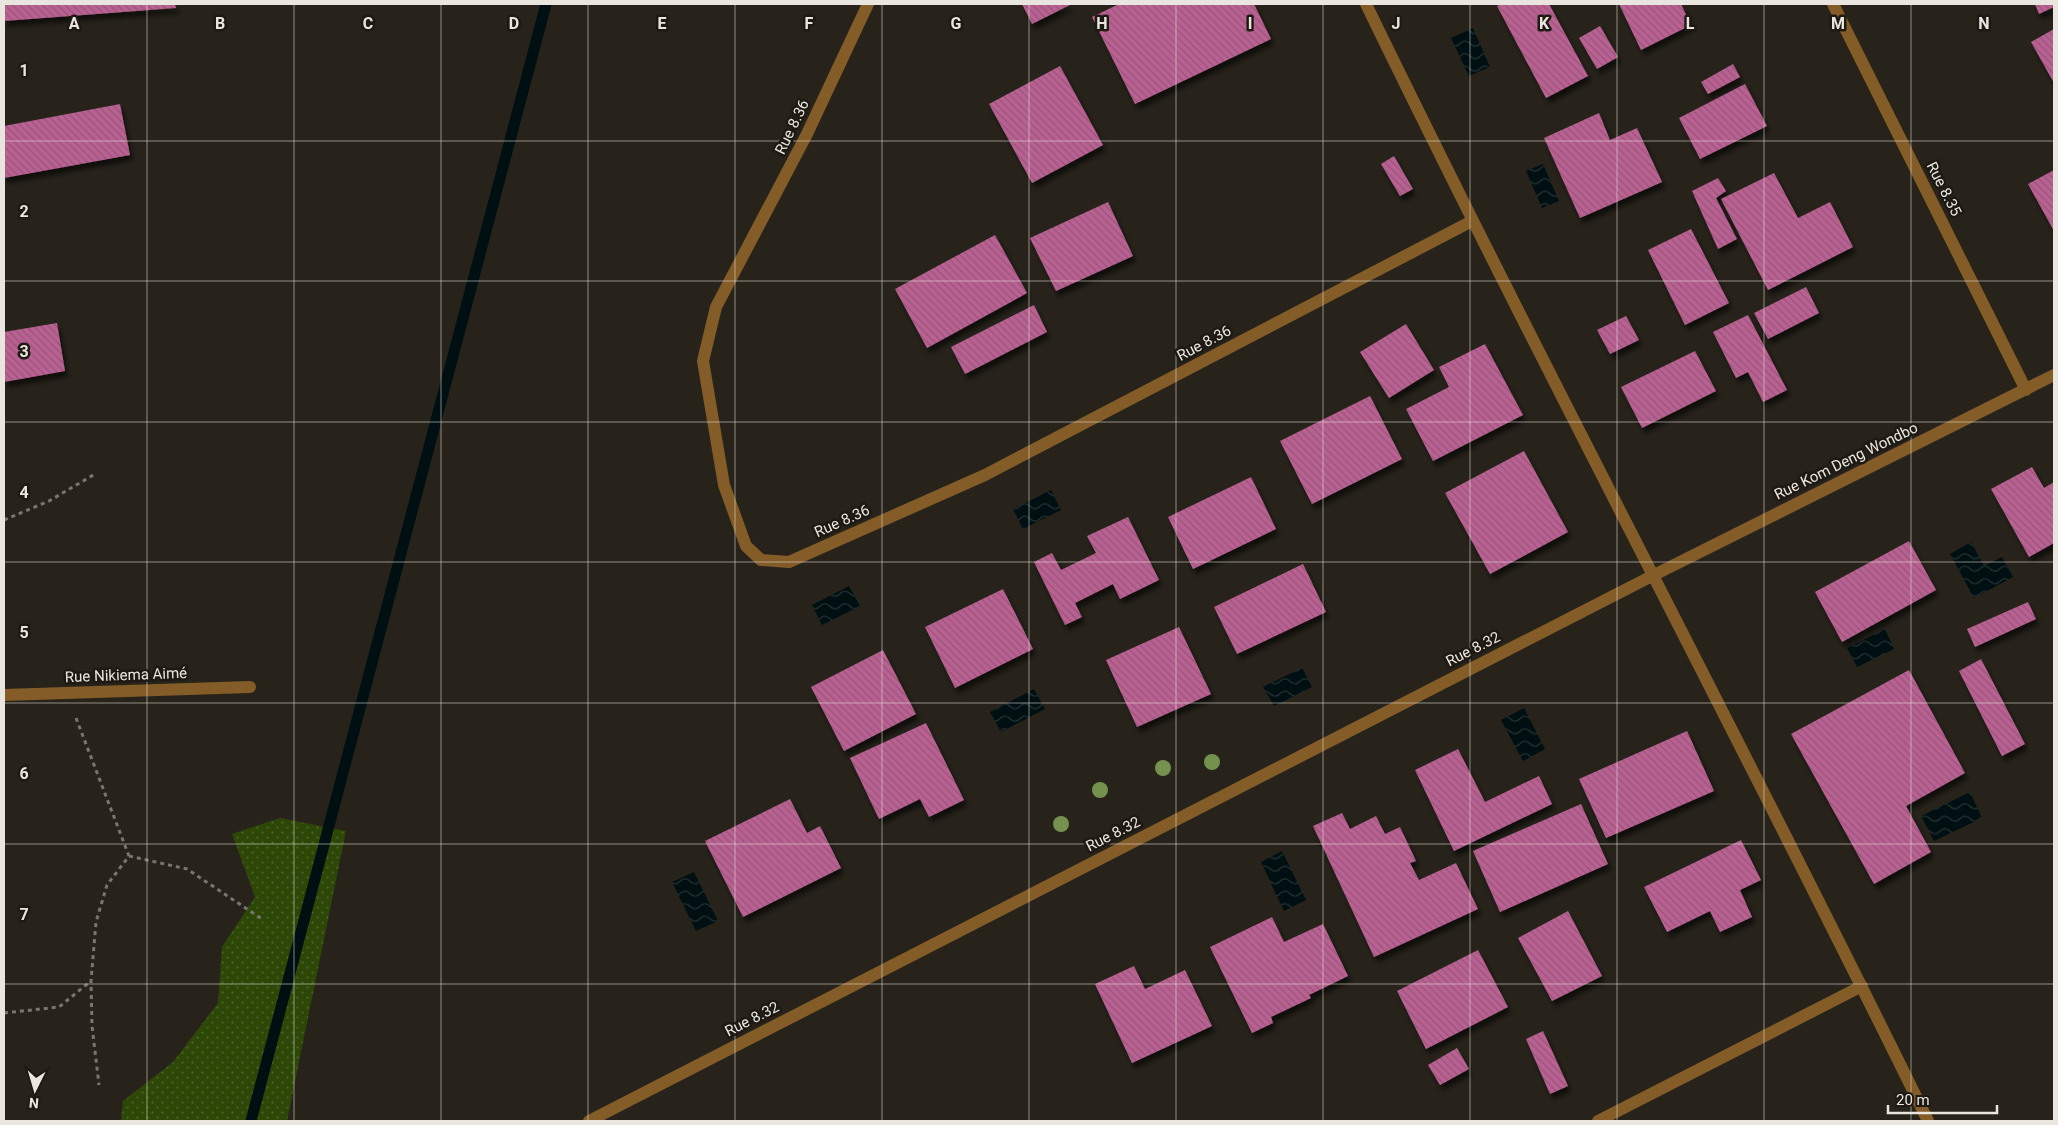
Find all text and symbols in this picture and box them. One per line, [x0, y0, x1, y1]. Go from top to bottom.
text: A [69, 14, 80, 33]
text: B [215, 14, 225, 33]
text: C [363, 14, 373, 33]
text: D [509, 14, 519, 33]
text: E [658, 14, 667, 33]
text: F [805, 14, 814, 33]
text: G [951, 14, 962, 33]
text: H [1096, 14, 1108, 33]
text: I [1248, 14, 1252, 33]
text: J [1392, 14, 1400, 33]
text: K [1539, 14, 1550, 33]
text: L [1686, 14, 1695, 33]
text: M [1831, 14, 1845, 33]
text: N [1978, 14, 1990, 33]
text: 1 [19, 61, 29, 80]
street label: Rue 8.36 [771, 97, 813, 157]
street label: Rue 8.35 [1923, 159, 1965, 219]
text: 2 [19, 202, 29, 221]
street label: Rue 8.36 [1174, 321, 1234, 365]
text: 3 [19, 342, 29, 361]
street label: Rue Kom Deng Wondbo [1771, 418, 1921, 504]
text: 4 [19, 483, 29, 502]
street label: Rue 8.36 [812, 501, 872, 541]
text: 5 [19, 623, 29, 642]
street label: Rue 8.32 [1443, 628, 1503, 670]
street label: Rue Nikiema Aimé [65, 664, 187, 686]
text: 6 [19, 764, 29, 783]
street label: Rue 8.32 [1083, 813, 1143, 855]
text: 7 [19, 905, 29, 924]
street label: Rue 8.32 [722, 998, 782, 1040]
north arrow [10, 1065, 60, 1115]
scale bar [1888, 1082, 1997, 1114]
text: 20 m [1896, 1091, 1930, 1109]
text: N [28, 1095, 39, 1111]

